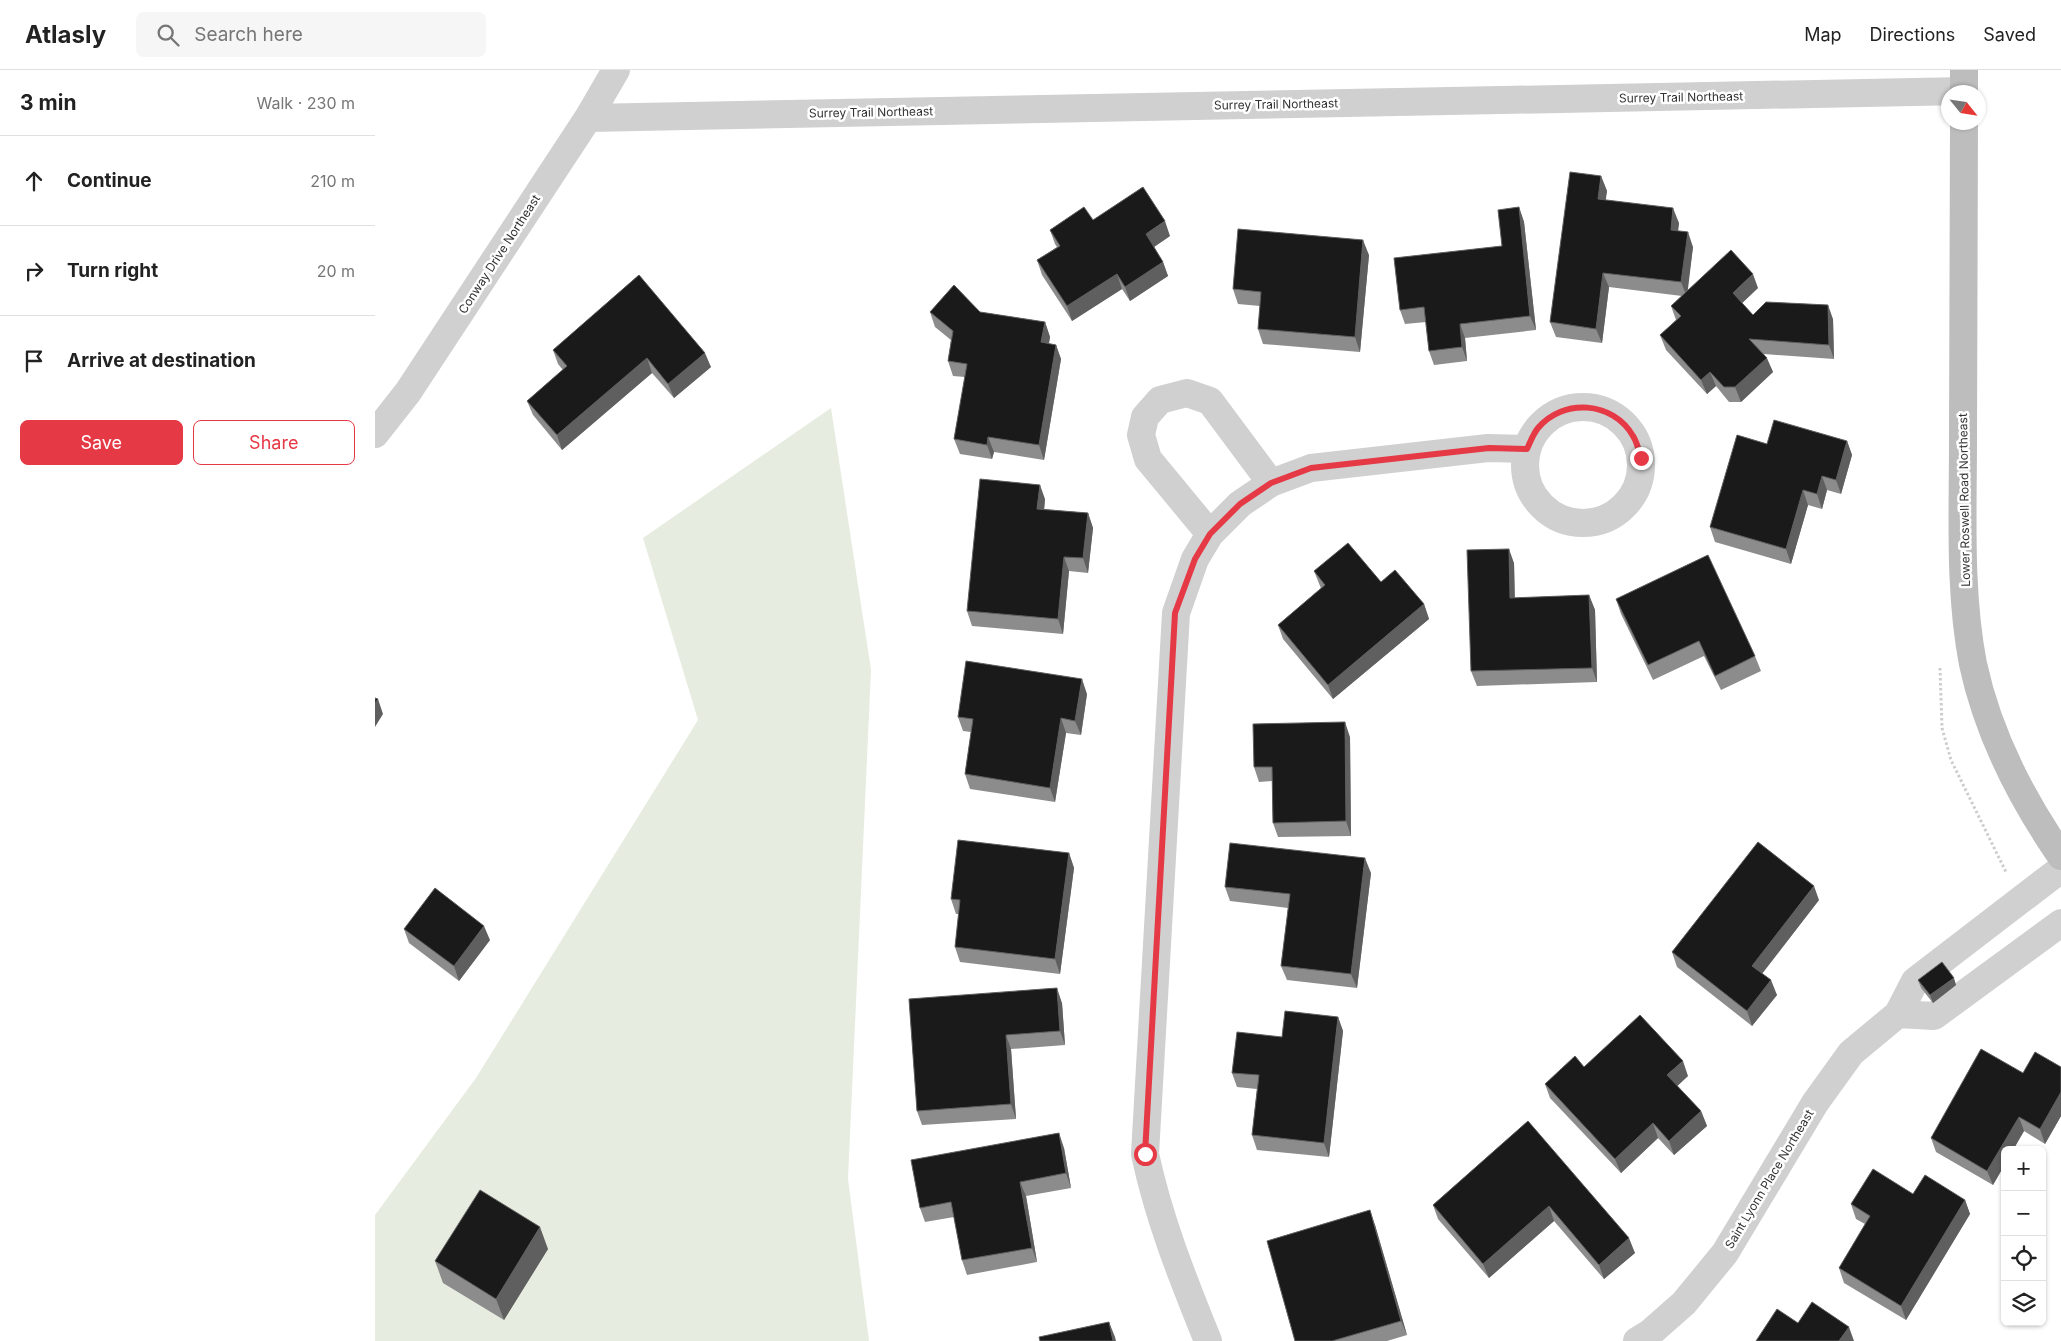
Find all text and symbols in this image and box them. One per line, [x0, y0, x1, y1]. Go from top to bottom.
search box [136, 12, 486, 57]
text: Atlasly [25, 20, 106, 49]
icon: search [154, 21, 182, 49]
text: Search here [194, 23, 303, 46]
text: Map [1804, 24, 1842, 45]
text: Directions [1870, 24, 1955, 45]
text: Saved [1983, 24, 2036, 45]
north arrow [1941, 85, 1986, 130]
street label: Surrey Trail Northeast [1619, 88, 1743, 106]
text: 3 min [20, 90, 76, 115]
text: Walk · 230 m [257, 93, 355, 113]
street label: Surrey Trail Northeast [1214, 95, 1338, 113]
street label: Surrey Trail Northeast [809, 103, 933, 121]
icon: ahead [20, 167, 48, 195]
text: Continue [67, 169, 152, 192]
text: 210 m [310, 171, 355, 191]
street label: Conway Drive Northeast [455, 192, 543, 316]
icon: right [20, 257, 48, 285]
text: Turn right [67, 259, 158, 282]
text: 20 m [317, 261, 355, 281]
icon: arrive [20, 347, 48, 375]
text: Arrive at destination [67, 349, 256, 372]
street label: Lower Roswell Road Northeast [1955, 413, 1973, 587]
button: Save [20, 420, 183, 465]
button: Share [193, 420, 355, 465]
route end [1630, 447, 1653, 470]
street label: Saint Lyonn Place Northeast [1721, 1107, 1817, 1251]
route start [1134, 1143, 1157, 1166]
map controls [2001, 1146, 2046, 1326]
button: + [2001, 1146, 2046, 1191]
button: − [2001, 1191, 2046, 1236]
button: locate [2001, 1236, 2046, 1281]
button: layers [2001, 1281, 2046, 1326]

